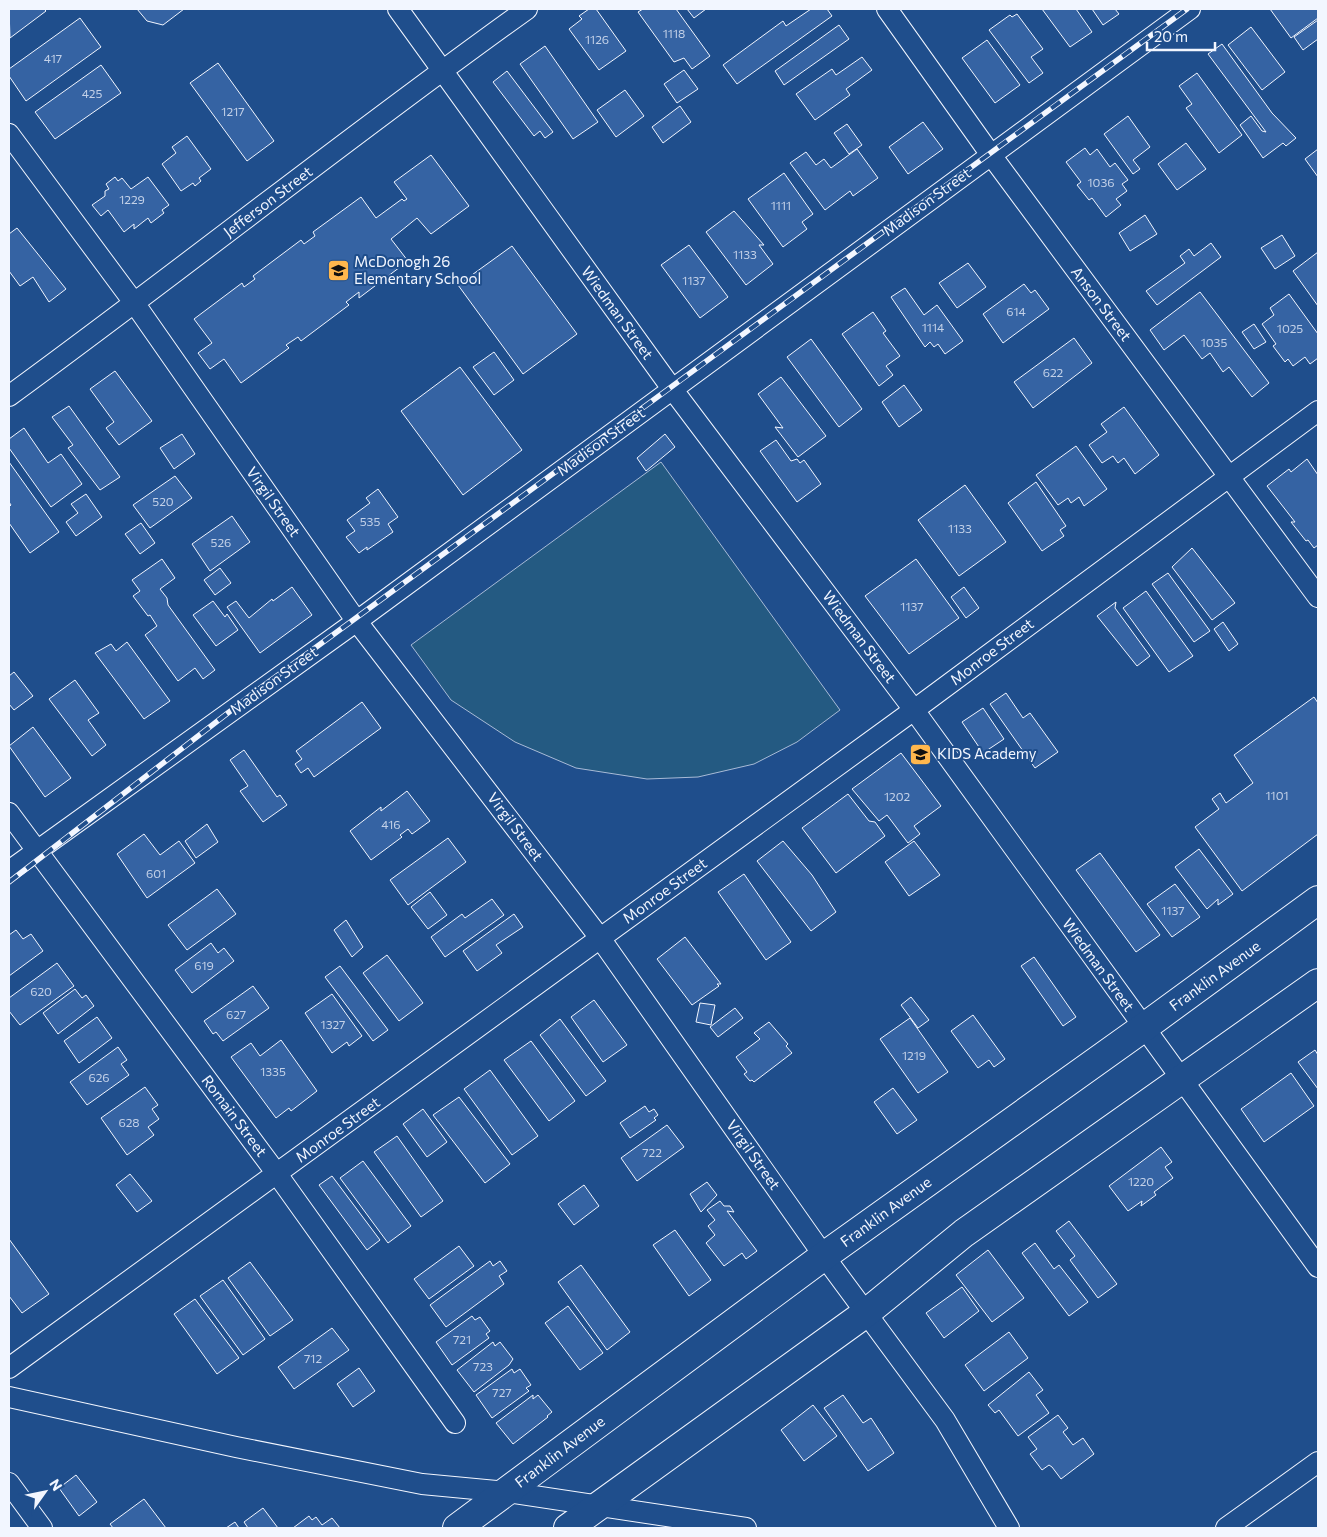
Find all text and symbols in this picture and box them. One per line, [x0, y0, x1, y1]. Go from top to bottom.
scale bar [1147, 20, 1214, 52]
house number: 1118 [663, 26, 685, 40]
text: 20 m [1154, 27, 1188, 45]
house number: 1126 [585, 32, 609, 46]
house number: 417 [44, 51, 62, 65]
house number: 425 [82, 86, 102, 100]
house number: 1217 [221, 104, 245, 118]
street label: Jefferson Street [219, 162, 315, 240]
street label: Madison Street [879, 163, 974, 239]
house number: 1036 [1087, 175, 1115, 189]
house number: 1229 [119, 192, 145, 206]
house number: 1111 [771, 198, 791, 212]
house number: 1133 [733, 247, 757, 261]
place label: McDonogh 26 Elementary School [354, 252, 481, 287]
school or university icon: McDonogh 26 Elementary School [326, 259, 350, 283]
street label: Wiedman Street [578, 262, 658, 362]
street label: Anson Street [1068, 263, 1136, 344]
house number: 1137 [682, 273, 706, 287]
house number: 614 [1006, 304, 1026, 318]
house number: 1114 [922, 320, 944, 334]
house number: 1025 [1277, 321, 1303, 335]
house number: 1035 [1201, 335, 1227, 349]
house number: 622 [1043, 365, 1064, 379]
street label: Madison Street [553, 403, 648, 479]
street label: Virgil Street [243, 463, 304, 540]
house number: 520 [152, 494, 174, 508]
house number: 535 [360, 514, 380, 528]
house number: 1133 [948, 521, 972, 535]
house number: 526 [211, 535, 231, 549]
street label: Wiedman Street [819, 587, 900, 686]
house number: 1137 [900, 599, 924, 613]
street label: Monroe Street [946, 614, 1037, 688]
street label: Madison Street [226, 642, 321, 718]
school or university icon: KIDS Academy [909, 742, 933, 766]
place label: KIDS Academy [937, 744, 1037, 762]
house number: 1101 [1265, 788, 1289, 802]
street label: Virgil Street [484, 789, 547, 864]
house number: 1202 [884, 789, 910, 803]
house number: 416 [381, 817, 401, 831]
street label: Monroe Street [619, 854, 710, 927]
house number: 601 [146, 866, 166, 880]
house number: 1137 [1161, 903, 1185, 917]
street label: Wiedman Street [1059, 914, 1139, 1014]
street label: Franklin Avenue [1165, 936, 1263, 1014]
house number: 619 [194, 958, 214, 972]
house number: 620 [30, 984, 52, 998]
house number: 627 [226, 1007, 246, 1021]
house number: 1327 [321, 1017, 345, 1031]
house number: 1219 [902, 1048, 926, 1062]
house number: 1335 [260, 1064, 286, 1078]
house number: 626 [88, 1070, 110, 1084]
street label: Romain Street [198, 1071, 271, 1160]
street label: Monroe Street [292, 1093, 383, 1166]
house number: 628 [118, 1115, 140, 1129]
street label: Virgil Street [723, 1116, 784, 1193]
house number: 722 [642, 1145, 662, 1159]
street label: Franklin Avenue [836, 1172, 934, 1250]
house number: 1220 [1128, 1174, 1154, 1188]
house number: 721 [453, 1332, 471, 1346]
house number: 712 [304, 1351, 322, 1365]
house number: 723 [473, 1359, 493, 1373]
house number: 727 [492, 1385, 512, 1399]
street label: Franklin Avenue [511, 1411, 608, 1491]
north arrow [20, 1467, 70, 1517]
text: N [46, 1476, 66, 1494]

